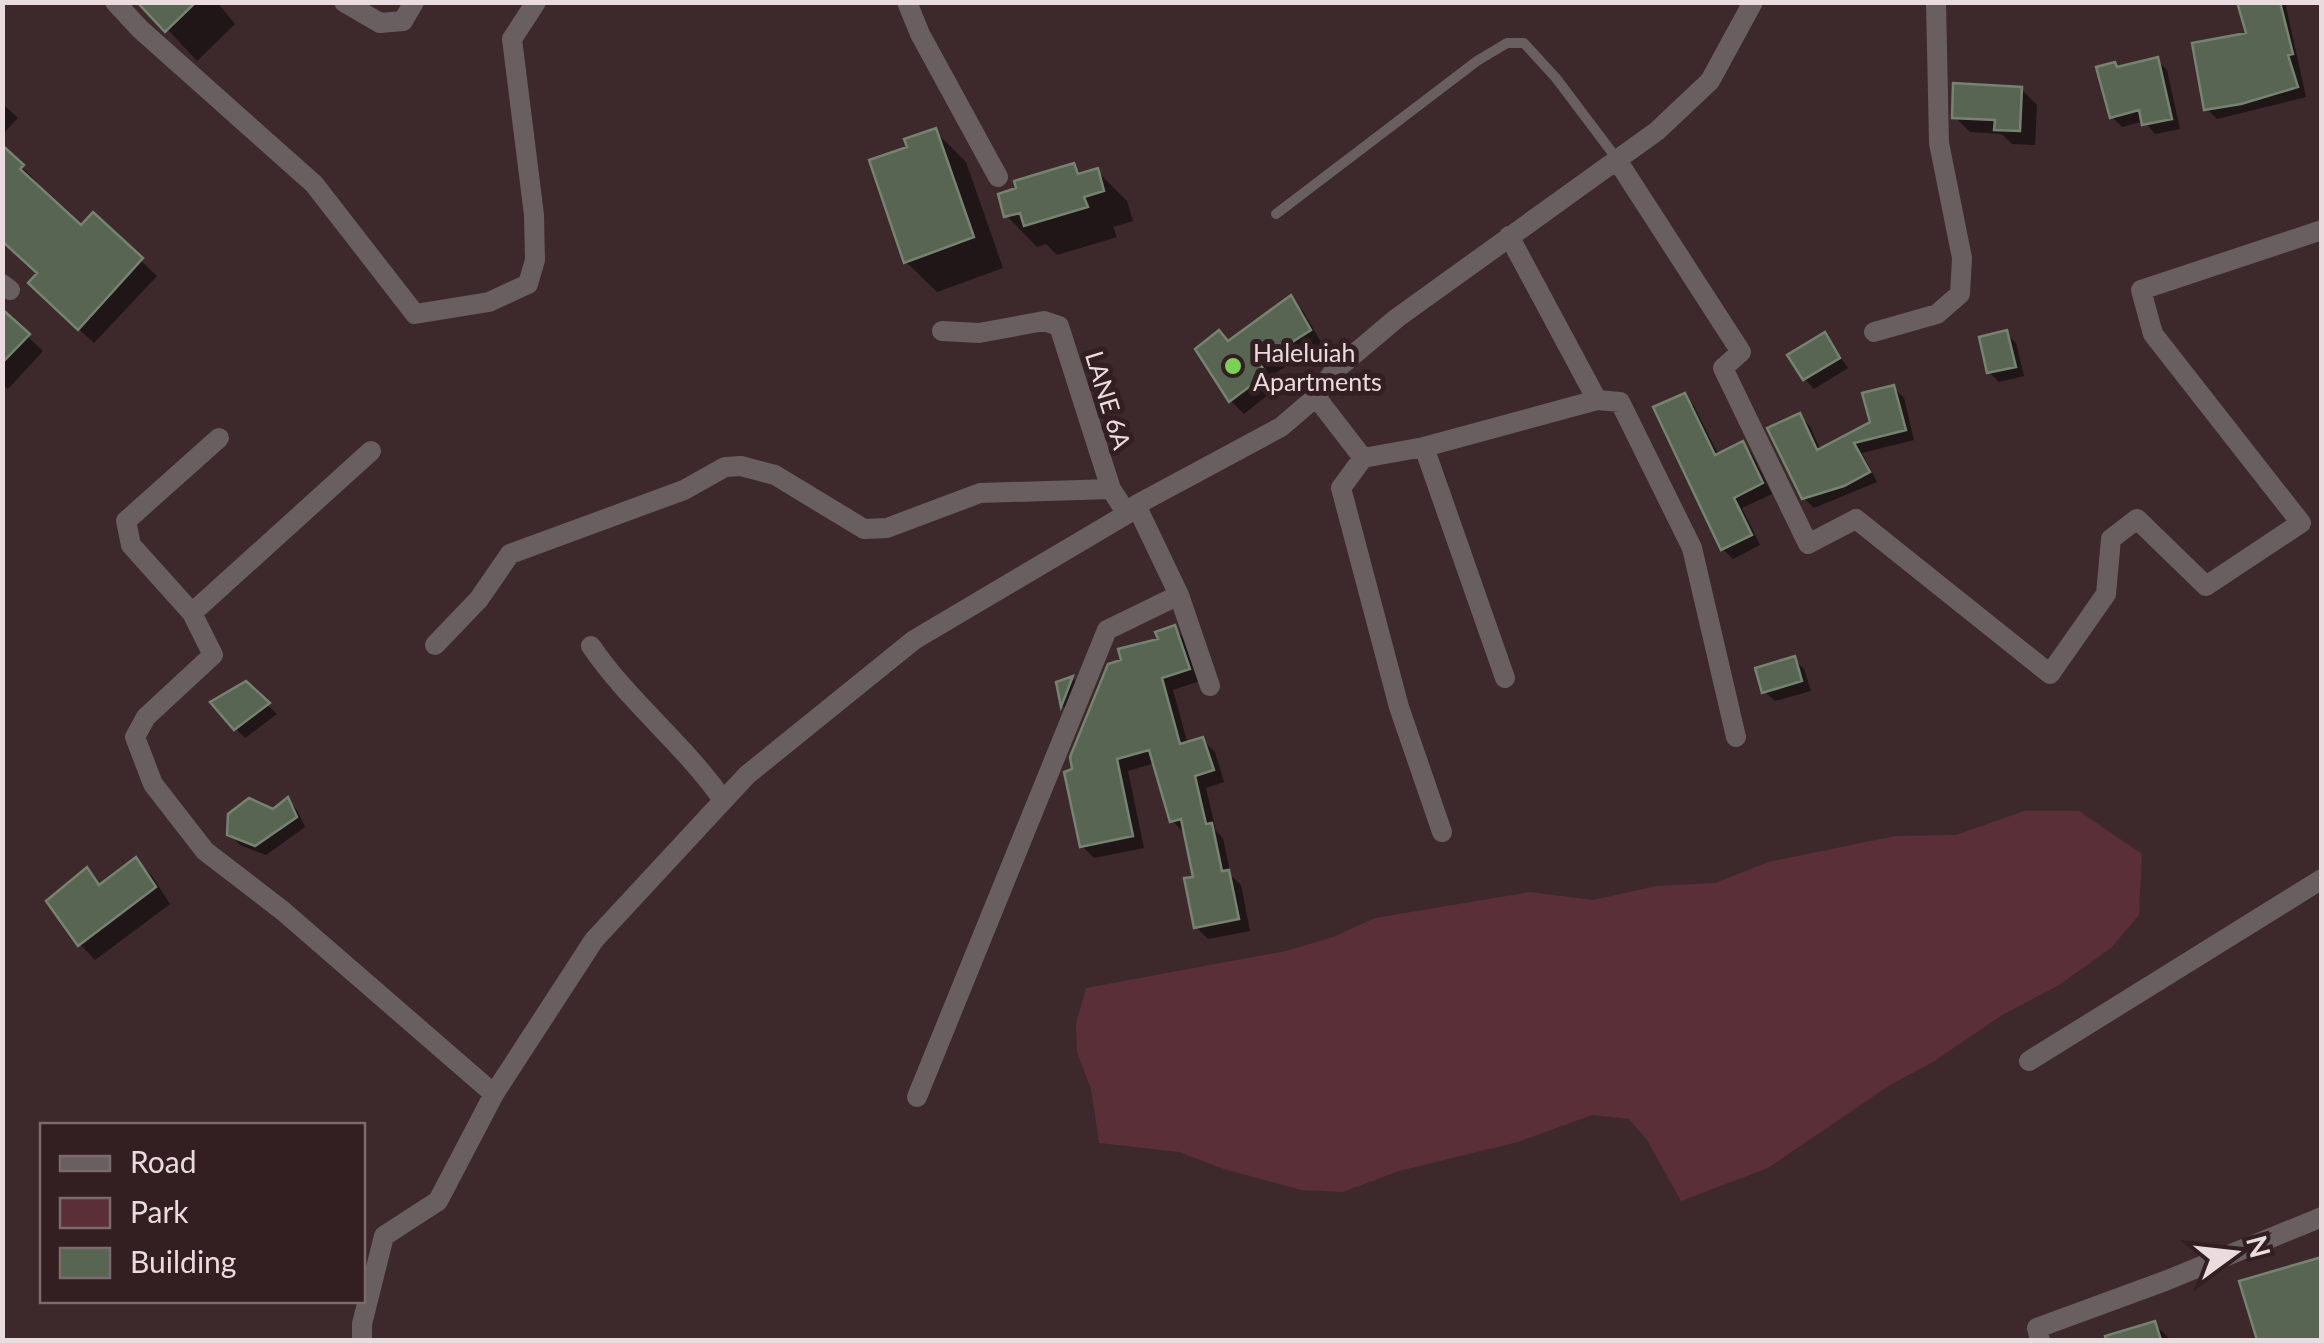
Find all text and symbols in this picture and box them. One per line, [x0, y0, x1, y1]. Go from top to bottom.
place label: Haleluiah Apartments [1253, 337, 1382, 396]
street label: LANE 6A [1080, 347, 1138, 453]
marker: Haleluiah Apartments [1222, 355, 1244, 377]
legend [40, 1123, 365, 1303]
text: Road [130, 1143, 197, 1179]
text: Park [130, 1193, 189, 1229]
north arrow [2184, 1203, 2284, 1303]
text: N [2240, 1231, 2278, 1261]
text: Building [130, 1243, 236, 1279]

